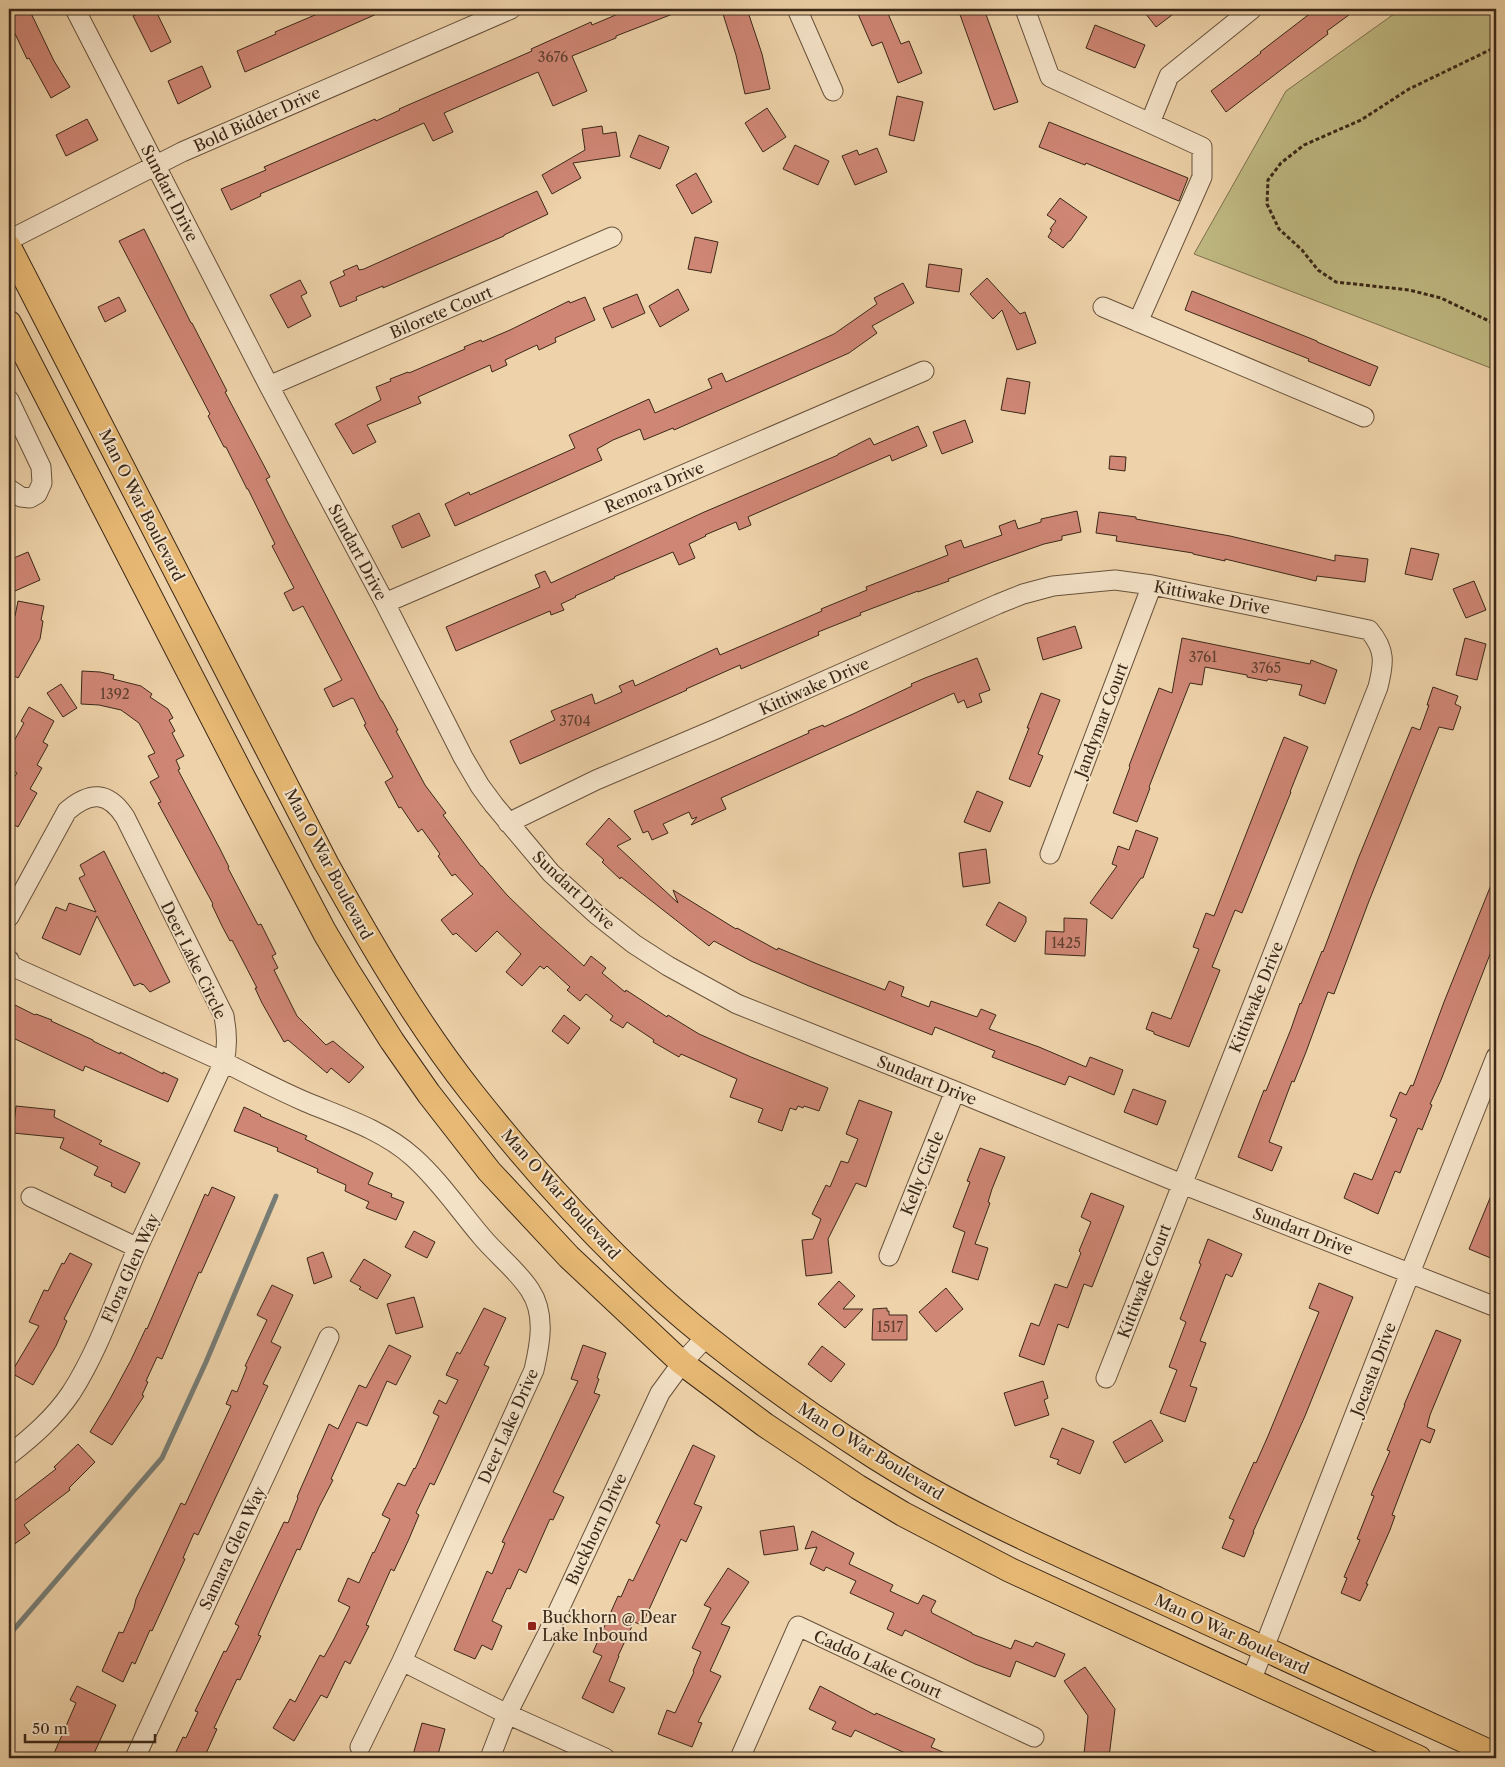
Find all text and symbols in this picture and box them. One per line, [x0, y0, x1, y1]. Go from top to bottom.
house number: 3676 [538, 48, 568, 66]
street label: Bold Bidder Drive [191, 82, 323, 156]
street label: Sundart Drive [137, 141, 203, 245]
street label: Bilorete Court [387, 281, 496, 343]
street label: Man O War Boulevard [95, 426, 189, 585]
street label: Remora Drive [601, 457, 707, 517]
street label: Sundart Drive [324, 501, 392, 603]
street label: Kittiwake Drive [1152, 576, 1272, 618]
house number: 3761 [1189, 648, 1217, 666]
street label: Kittiwake Drive [756, 653, 872, 719]
house number: 3765 [1251, 659, 1281, 677]
street label: Jandymar Court [1069, 660, 1132, 783]
house number: 1392 [100, 685, 130, 703]
house number: 3704 [559, 712, 591, 730]
street label: Man O War Boulevard [281, 785, 377, 943]
street label: Sundart Drive [528, 847, 620, 933]
street label: Deer Lake Circle [157, 898, 231, 1022]
house number: 1425 [1051, 934, 1081, 952]
street label: Kittiwake Drive [1225, 939, 1287, 1055]
street label: Sundart Drive [874, 1051, 980, 1109]
street label: Man O War Boulevard [497, 1125, 625, 1263]
street label: Kelly Circle [896, 1128, 948, 1218]
street label: Sundart Drive [1250, 1203, 1356, 1259]
street label: Flora Glen Way [97, 1209, 163, 1326]
street label: Kittiwake Court [1113, 1221, 1175, 1341]
house number: 1517 [877, 1318, 903, 1336]
street label: Jocasta Drive [1345, 1319, 1400, 1421]
street label: Deer Lake Drive [474, 1365, 542, 1487]
street label: Man O War Boulevard [794, 1398, 948, 1504]
street label: Buckhorn Drive [561, 1470, 631, 1588]
street label: Samara Glen Way [195, 1482, 270, 1613]
street label: Man O War Boulevard [1152, 1589, 1313, 1679]
place label: Buckhorn @ Dear Lake Inbound [542, 1607, 677, 1645]
marker: Buckhorn @ Dear Lake Inbound [526, 1620, 538, 1632]
street label: Caddo Lake Court [811, 1625, 946, 1703]
scale bar [25, 1712, 155, 1744]
text: 50 m [32, 1719, 68, 1738]

